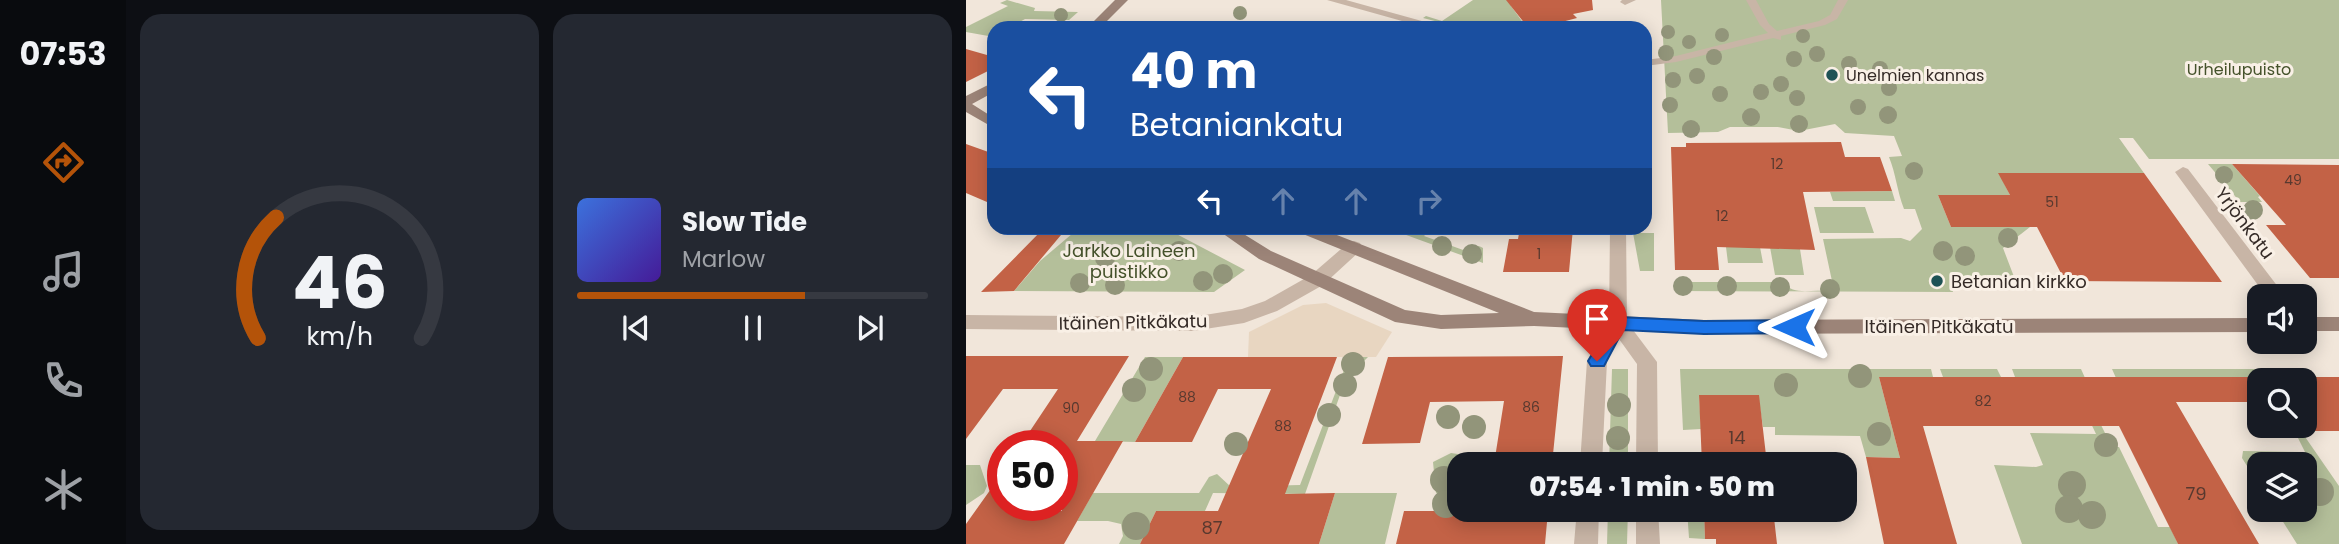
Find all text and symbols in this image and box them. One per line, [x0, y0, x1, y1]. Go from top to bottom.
text: 07:53 [19, 31, 107, 76]
text: 40 m [1130, 37, 1257, 105]
icon: left [1015, 49, 1106, 140]
park label: Urheilupuisto [2187, 58, 2291, 81]
place label: Unelmien kannas [1846, 64, 1984, 87]
marker: Unelmien kannas [1824, 67, 1840, 83]
text: Betaniankatu [1130, 102, 1343, 147]
icon: directions [39, 138, 88, 187]
house number: 12 [1771, 154, 1783, 174]
house number: 49 [2284, 170, 2302, 190]
icon: left [1191, 182, 1229, 220]
icon: ahead [1264, 182, 1302, 220]
icon: ahead [1337, 182, 1375, 220]
icon: right [1410, 182, 1448, 220]
street label: Yrjönkatu [2210, 182, 2280, 264]
house number: 51 [2045, 192, 2059, 212]
text: Slow Tide [682, 204, 807, 240]
house number: 12 [1716, 206, 1728, 226]
text: 46 [292, 232, 387, 333]
park label: Jarkko Laineen puistikko [1062, 238, 1196, 284]
text: Marlow [682, 243, 765, 275]
house number: 1 [1537, 244, 1541, 264]
icon: music [39, 247, 88, 296]
place label: Betanian kirkko [1951, 269, 2087, 294]
marker: Betanian kirkko [1929, 273, 1945, 289]
map controls [2247, 284, 2317, 522]
button: sound [2247, 284, 2317, 354]
pin [1567, 289, 1627, 361]
position arrow [1757, 290, 1831, 364]
icon: arrive [1578, 300, 1616, 338]
street label: Itäinen Pitkäkatu [1058, 308, 1208, 336]
icon: previous [617, 309, 655, 347]
icon: pause [734, 309, 772, 347]
icon: next [851, 309, 889, 347]
street label: Itäinen Pitkäkatu [1865, 314, 2013, 339]
text: km/h [306, 319, 373, 354]
icon: phone [39, 356, 88, 405]
button: search [2247, 368, 2317, 438]
house number: 88 [1178, 387, 1196, 407]
house number: 82 [1975, 391, 1991, 411]
house number: 86 [1522, 397, 1540, 417]
house number: 90 [1062, 398, 1080, 418]
house number: 88 [1274, 416, 1292, 436]
house number: 14 [1728, 425, 1746, 450]
speed limit sign: 50 [987, 430, 1078, 521]
button: layers [2247, 452, 2317, 522]
icon: climate [39, 465, 88, 514]
text: 07:54 · 1 min · 50 m [1529, 469, 1775, 505]
house number: 79 [2185, 481, 2207, 506]
house number: 87 [1201, 515, 1223, 540]

